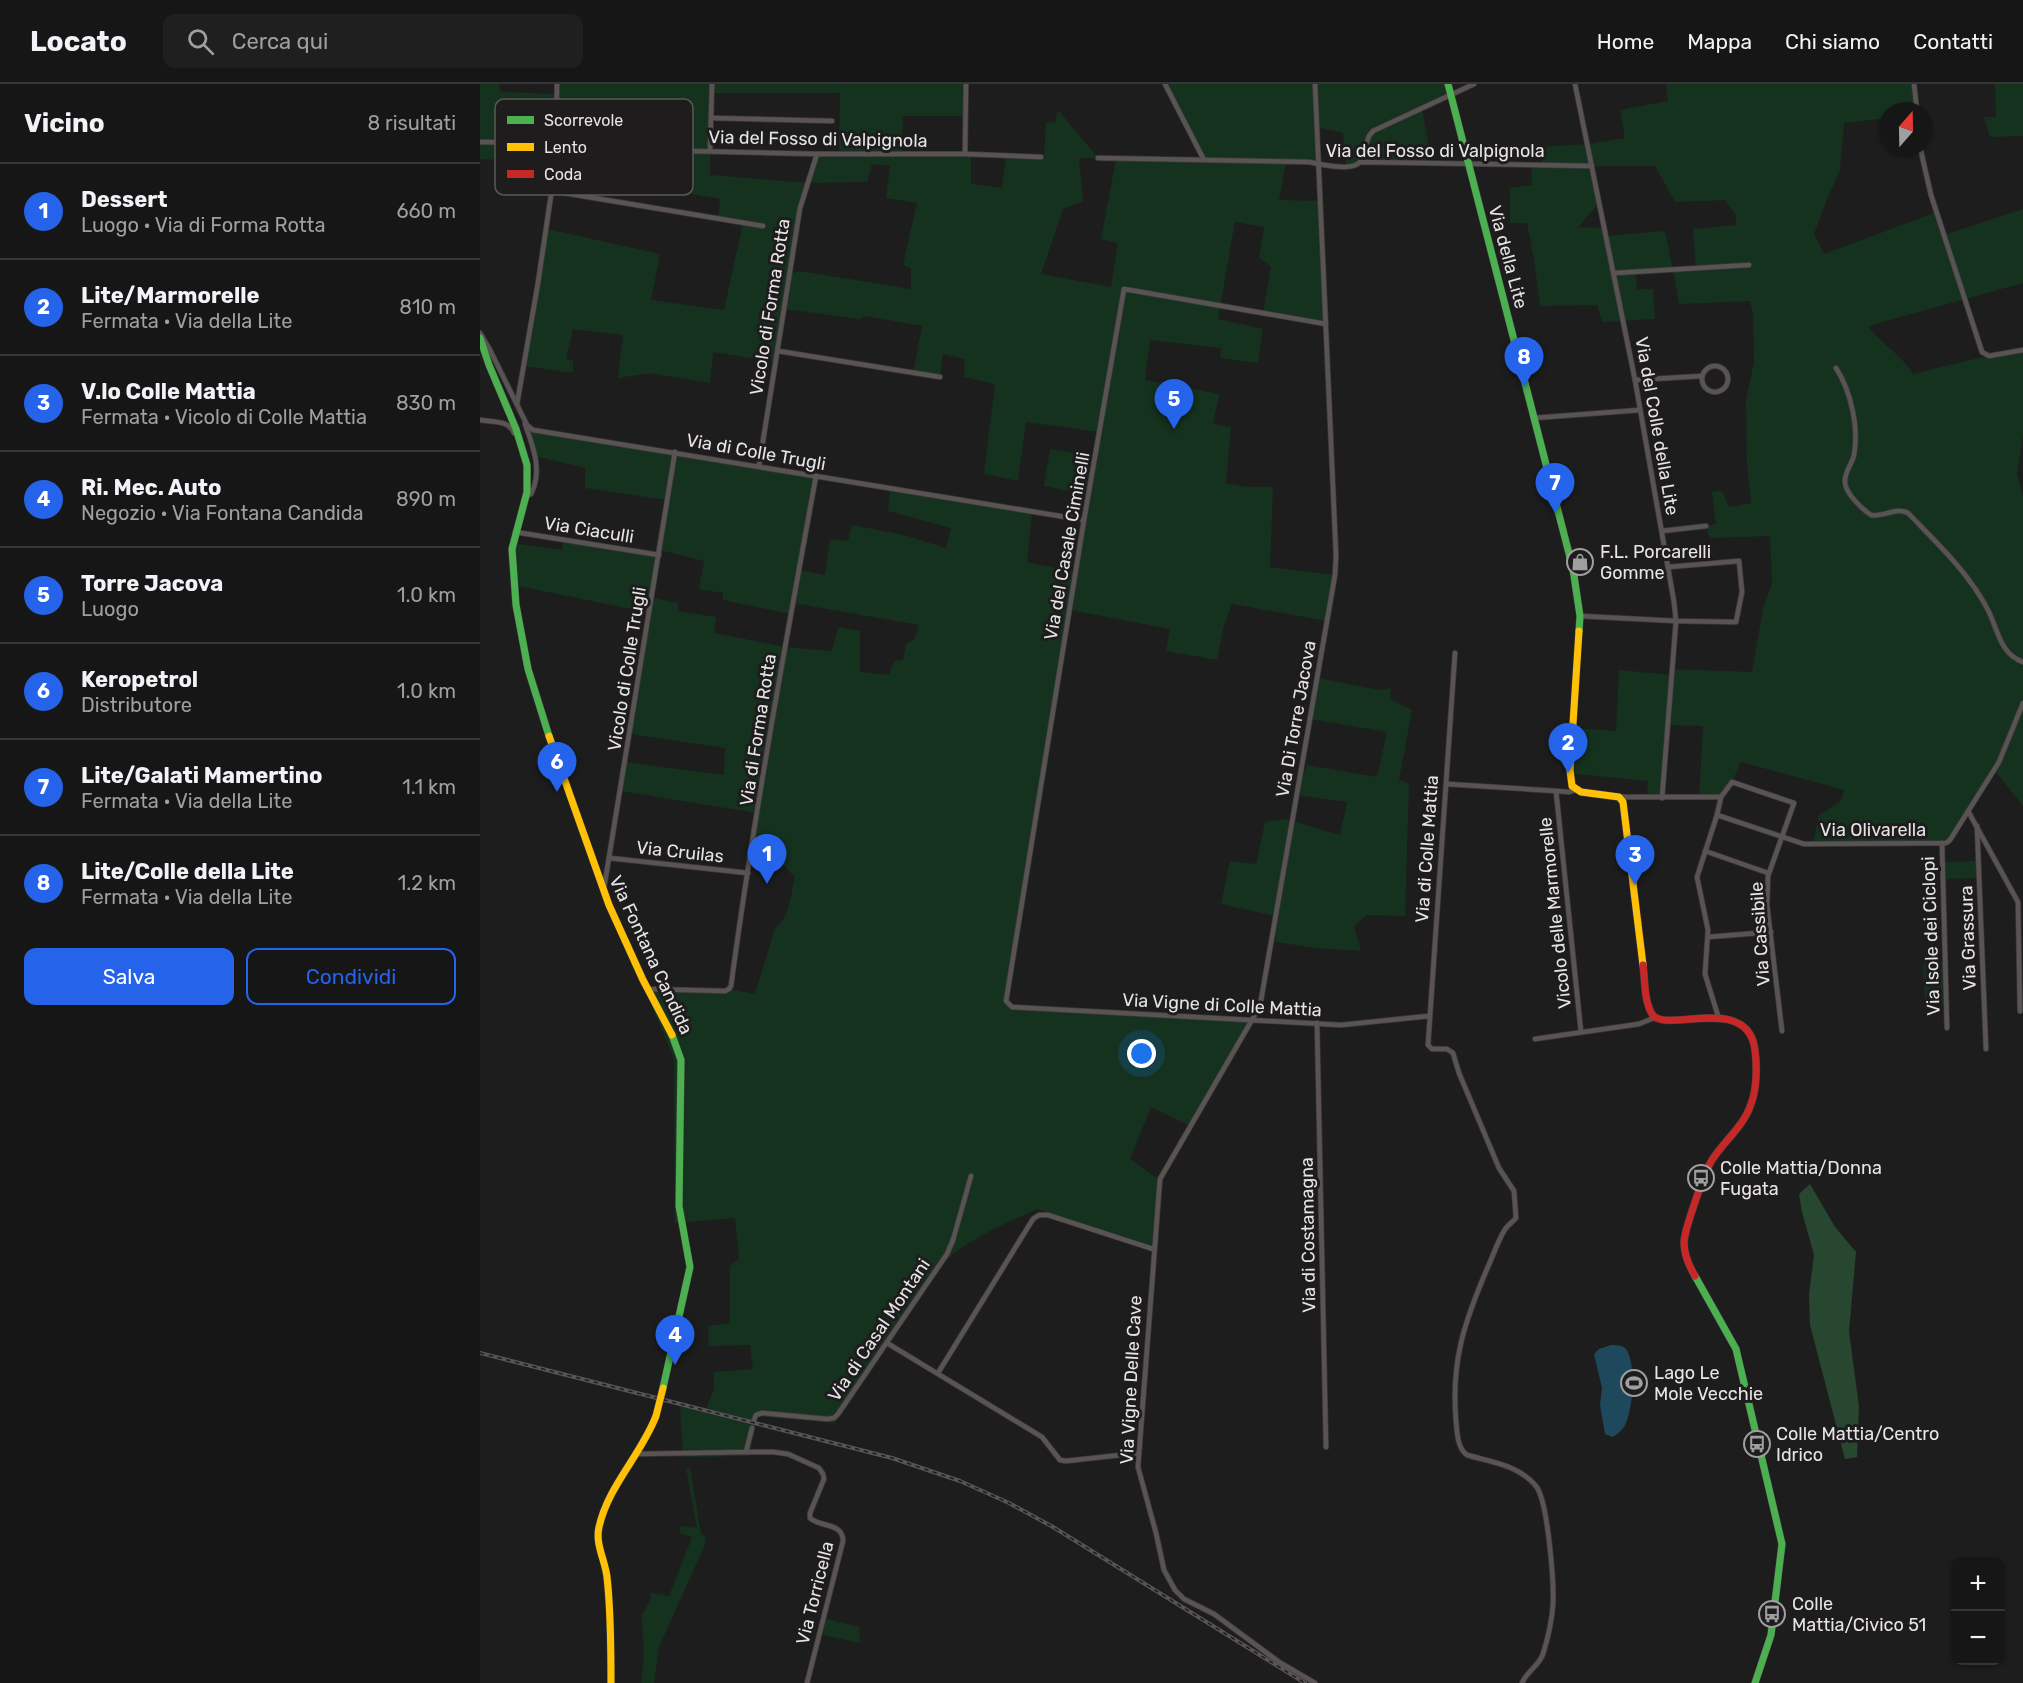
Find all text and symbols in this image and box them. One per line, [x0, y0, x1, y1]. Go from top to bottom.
search box [163, 14, 583, 68]
text: Locato [30, 25, 127, 58]
icon: search [184, 25, 217, 58]
text: Cerca qui [232, 28, 328, 55]
text: Home [1597, 29, 1654, 54]
text: Mappa [1687, 29, 1752, 54]
text: Chi siamo [1785, 29, 1880, 54]
text: Contatti [1913, 29, 1993, 54]
legend [495, 99, 693, 195]
north arrow [1879, 102, 1933, 156]
text: Vicino [24, 108, 105, 139]
text: 8 risultati [367, 111, 456, 135]
text: Scorrevole [544, 111, 623, 130]
street label: Via del Fosso di Valpignola [708, 126, 928, 152]
text: Lento [544, 138, 587, 157]
street label: Via del Fosso di Valpignola [1325, 140, 1545, 162]
text: Coda [544, 165, 582, 184]
text: Dessert [81, 186, 167, 213]
text: 1 [39, 199, 48, 223]
text: 660 m [397, 199, 456, 223]
street label: Via della Lite [1484, 203, 1532, 311]
text: Luogo · Via di Forma Rotta [81, 213, 325, 237]
street label: Vicolo di Forma Rotta [745, 217, 795, 397]
text: Lite/Marmorelle [81, 282, 260, 309]
text: 2 [37, 295, 50, 319]
text: 810 m [399, 295, 456, 319]
text: Fermata · Via della Lite [81, 309, 292, 333]
street label: Via del Colle della Lite [1630, 335, 1684, 517]
pin: 8 [1504, 338, 1544, 387]
text: V.lo Colle Mattia [81, 378, 256, 405]
pin: 5 [1154, 380, 1194, 429]
text: 3 [37, 391, 50, 415]
text: 830 m [396, 391, 456, 415]
text: Fermata · Vicolo di Colle Mattia [81, 405, 367, 429]
street label: Via di Colle Trugli [685, 429, 827, 475]
street label: Via del Casale Ciminelli [1040, 450, 1094, 642]
pin: 7 [1536, 464, 1574, 513]
text: Ri. Mec. Auto [81, 474, 222, 501]
text: 4 [37, 487, 50, 511]
text: 890 m [396, 487, 456, 511]
text: Negozio · Via Fontana Candida [81, 501, 364, 525]
street label: Via Ciaculli [543, 512, 635, 548]
place label: F.L. Porcarelli Gomme [1600, 541, 1711, 584]
shop icon: F.L. Porcarelli Gomme [1565, 547, 1595, 577]
text: Torre Jacova [81, 570, 223, 597]
text: 5 [37, 583, 50, 607]
text: 1.0 km [397, 583, 456, 607]
street label: Vicolo di Colle Trugli [603, 585, 651, 753]
text: Luogo [81, 597, 139, 621]
street label: Via Di Torre Jacova [1271, 639, 1321, 799]
street label: Via di Forma Rotta [735, 652, 781, 808]
text: Keropetrol [81, 666, 198, 693]
text: 6 [37, 679, 50, 703]
text: 1.0 km [397, 679, 456, 703]
text: Distributore [81, 693, 192, 717]
pin: 2 [1548, 724, 1588, 773]
pin: 6 [538, 742, 577, 792]
text: Lite/Galati Mamertino [81, 762, 322, 789]
street label: Via di Colle Mattia [1411, 774, 1443, 924]
text: 7 [38, 775, 49, 799]
text: 1.1 km [402, 775, 456, 799]
text: Fermata · Via della Lite [81, 789, 292, 813]
street label: Vicolo delle Marmorelle [1534, 816, 1576, 1010]
street label: Via Olivarella [1820, 819, 1926, 841]
pin: 1 [748, 834, 786, 884]
street label: Via Cruilas [635, 836, 725, 868]
pin: 3 [1616, 836, 1654, 885]
street label: Via Isole dei Ciclopi [1917, 856, 1945, 1016]
text: Lite/Colle della Lite [81, 858, 294, 885]
text: 8 [37, 871, 50, 895]
text: 1.2 km [398, 871, 456, 895]
street label: Via Fontana Candida [605, 872, 697, 1038]
street label: Via Cassibile [1745, 881, 1775, 987]
text: Fermata · Via della Lite [81, 885, 292, 909]
street label: Via Grassura [1955, 885, 1981, 991]
button: Salva [24, 948, 234, 1005]
button: Condividi [246, 948, 456, 1005]
street label: Via Vigne di Colle Mattia [1122, 989, 1322, 1021]
your location [1127, 1039, 1156, 1068]
street label: Via di Costamagna [1296, 1157, 1320, 1313]
place label: Colle Mattia/Donna Fugata [1720, 1157, 1882, 1200]
bus stop icon: Colle Mattia/Donna Fugata [1686, 1163, 1716, 1193]
street label: Via di Casal Montani [823, 1254, 935, 1406]
street label: Via Vigne Delle Cave [1116, 1295, 1146, 1465]
pin: 4 [656, 1316, 694, 1365]
place label: Lago Le Mole Vecchie [1654, 1362, 1763, 1405]
sports icon: Lago Le Mole Vecchie [1619, 1368, 1649, 1398]
place label: Colle Mattia/Centro Idrico [1776, 1423, 1939, 1466]
bus stop icon: Colle Mattia/Centro Idrico [1742, 1429, 1772, 1459]
street label: Via Torricella [792, 1539, 838, 1647]
map controls [1951, 1557, 2005, 1665]
button: + [1951, 1557, 2005, 1611]
place label: Colle Mattia/Civico 51 [1792, 1593, 1926, 1636]
bus stop icon: Colle Mattia/Civico 51 [1757, 1599, 1787, 1629]
button: − [1951, 1611, 2005, 1665]

